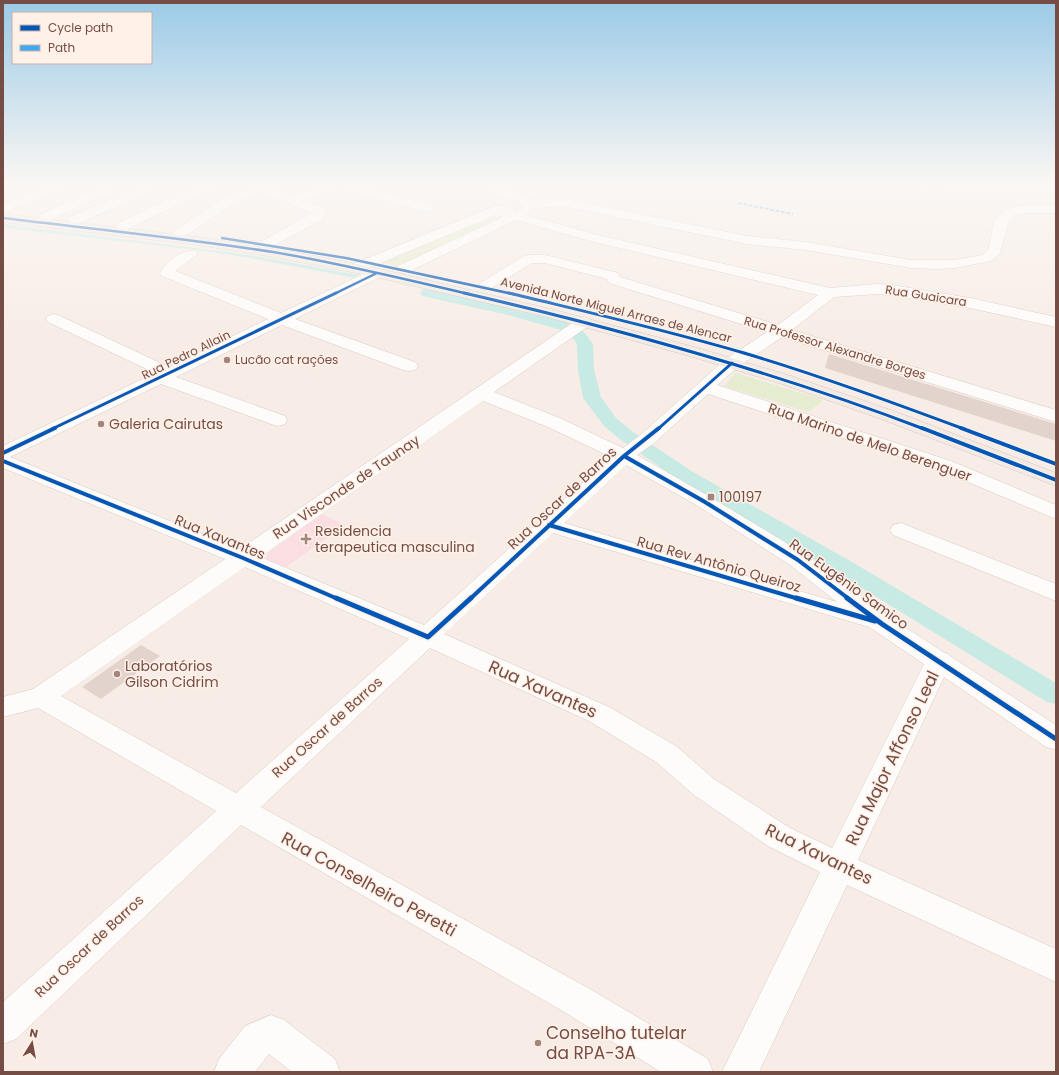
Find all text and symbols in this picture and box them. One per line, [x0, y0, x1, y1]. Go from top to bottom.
legend [12, 12, 152, 64]
text: Cycle path [48, 19, 113, 36]
text: Path [48, 39, 75, 56]
street label: Avenida Norte Miguel Arraes de Alencar [499, 273, 734, 347]
street label: Rua Guaicara [884, 281, 968, 310]
street label: Rua Professor Alexandre Borges [742, 312, 928, 383]
street label: Rua Pedro Allain [139, 326, 233, 383]
place label: Lucão cat rações [235, 351, 338, 368]
marker: Lucão cat rações [222, 355, 232, 365]
street label: Rua Marino de Melo Berenguer [766, 398, 974, 486]
place label: Galeria Cairutas [109, 414, 223, 434]
marker: Galeria Cairutas [96, 419, 106, 429]
street label: Rua Visconde de Taunay [269, 430, 424, 544]
street label: Rua Oscar de Barros [503, 442, 621, 554]
place label: 100197 [719, 487, 762, 507]
marker: 100197 [706, 492, 716, 502]
street label: Rua Xavantes [172, 510, 268, 564]
place label: Residencia terapeutica masculina [315, 521, 475, 557]
street label: Rua Rev Antônio Queiroz [635, 531, 803, 597]
marker: Residencia terapeutica masculina [300, 533, 312, 545]
street label: Rua Eugênio Samico [785, 534, 913, 634]
street label: Rua Xavantes [485, 654, 601, 724]
place label: Laboratórios Gilson Cidrim [125, 656, 219, 692]
street label: Rua Major Affonso Leal [839, 667, 945, 849]
marker: Laboratórios Gilson Cidrim [112, 669, 122, 679]
street label: Rua Oscar de Barros [267, 672, 387, 782]
street label: Rua Xavantes [761, 818, 877, 890]
street label: Rua Conselheiro Peretti [277, 826, 461, 942]
street label: Rua Oscar de Barros [30, 890, 148, 1002]
place label: Conselho tutelar da RPA-3A [546, 1021, 687, 1065]
north arrow [12, 1023, 52, 1063]
text: N [28, 1025, 39, 1042]
marker: Conselho tutelar da RPA-3A [533, 1038, 543, 1048]

